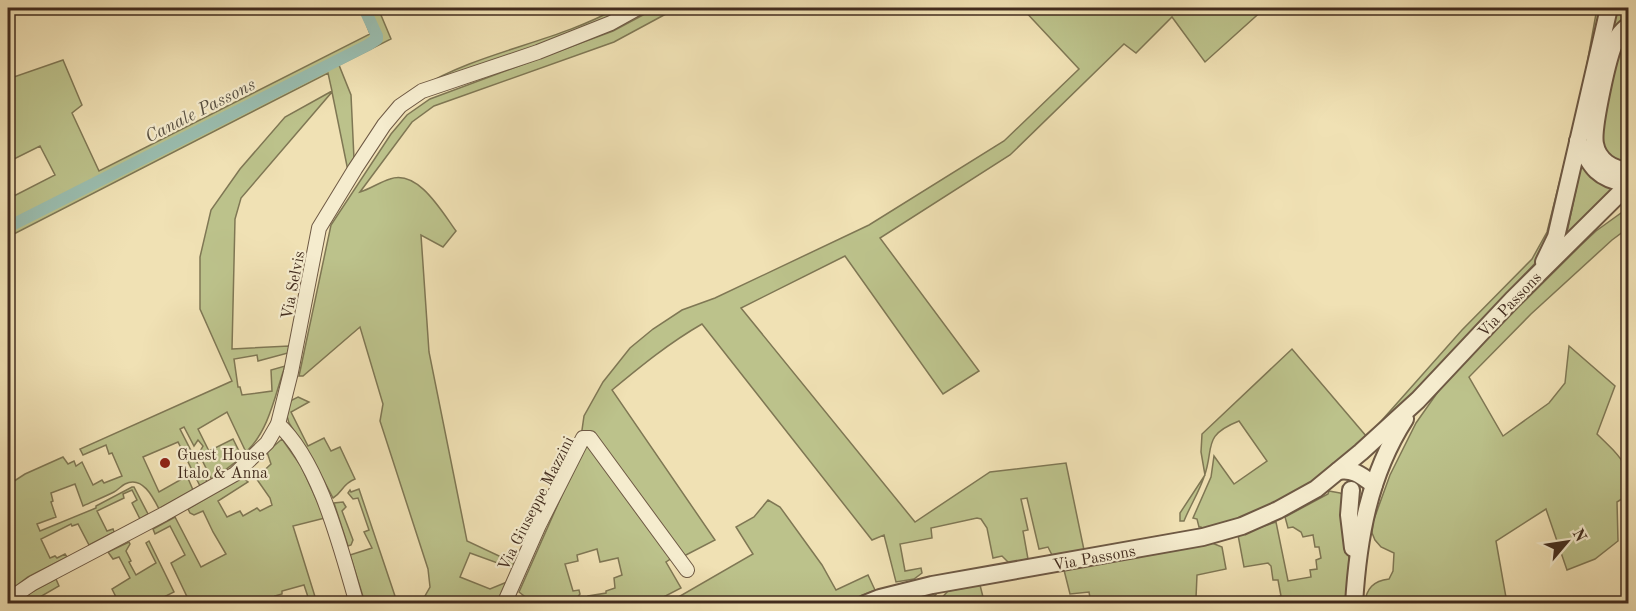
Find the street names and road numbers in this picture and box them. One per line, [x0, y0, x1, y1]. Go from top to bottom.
street label: Via Selvis [279, 250, 308, 321]
street label: Via Passons [1476, 270, 1545, 341]
street label: Via Giuseppe Mazzini [496, 434, 578, 574]
street label: Via Passons [1052, 544, 1137, 574]

